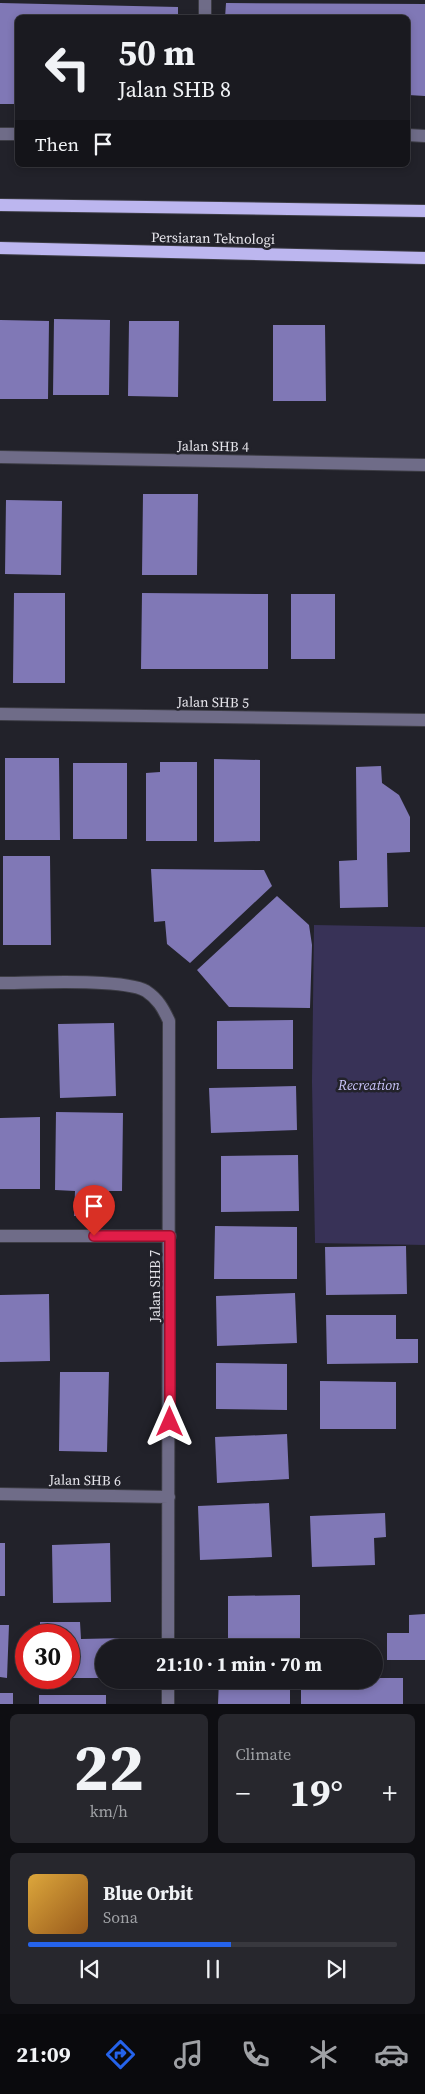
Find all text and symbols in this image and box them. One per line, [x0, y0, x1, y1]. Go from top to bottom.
text: 50 m [118, 29, 195, 77]
icon: left [35, 35, 100, 100]
text: Jalan SHB 8 [118, 74, 231, 104]
icon: arrive [89, 130, 117, 158]
text: Then [35, 131, 79, 157]
street label: Persiaran Teknologi [151, 227, 275, 249]
street label: Jalan SHB 4 [176, 435, 249, 457]
street label: Jalan SHB 5 [176, 691, 249, 713]
park label: Recreation [337, 1075, 400, 1095]
pin [73, 1185, 115, 1236]
icon: arrive [80, 1192, 108, 1220]
street label: Jalan SHB 7 [145, 1250, 165, 1323]
position arrow [143, 1395, 195, 1447]
street label: Jalan SHB 6 [48, 1469, 121, 1491]
speed limit sign: 30 [15, 1624, 80, 1689]
text: 21:10 · 1 min · 70 m [156, 1651, 322, 1677]
text: 22 [74, 1723, 144, 1812]
text: Climate [236, 1743, 291, 1765]
text: 19° [289, 1767, 343, 1819]
text: − [236, 1774, 250, 1812]
text: + [382, 1774, 397, 1812]
text: km/h [90, 1800, 128, 1822]
text: Blue Orbit [103, 1880, 193, 1906]
text: Sona [103, 1906, 138, 1928]
icon: previous [76, 1955, 104, 1983]
icon: pause [199, 1955, 227, 1983]
icon: next [322, 1955, 350, 1983]
icon: directions [103, 2037, 138, 2072]
icon: music [171, 2037, 206, 2072]
icon: phone [238, 2037, 273, 2072]
icon: climate [306, 2037, 341, 2072]
icon: car [374, 2037, 409, 2072]
text: 21:09 [16, 2039, 71, 2069]

